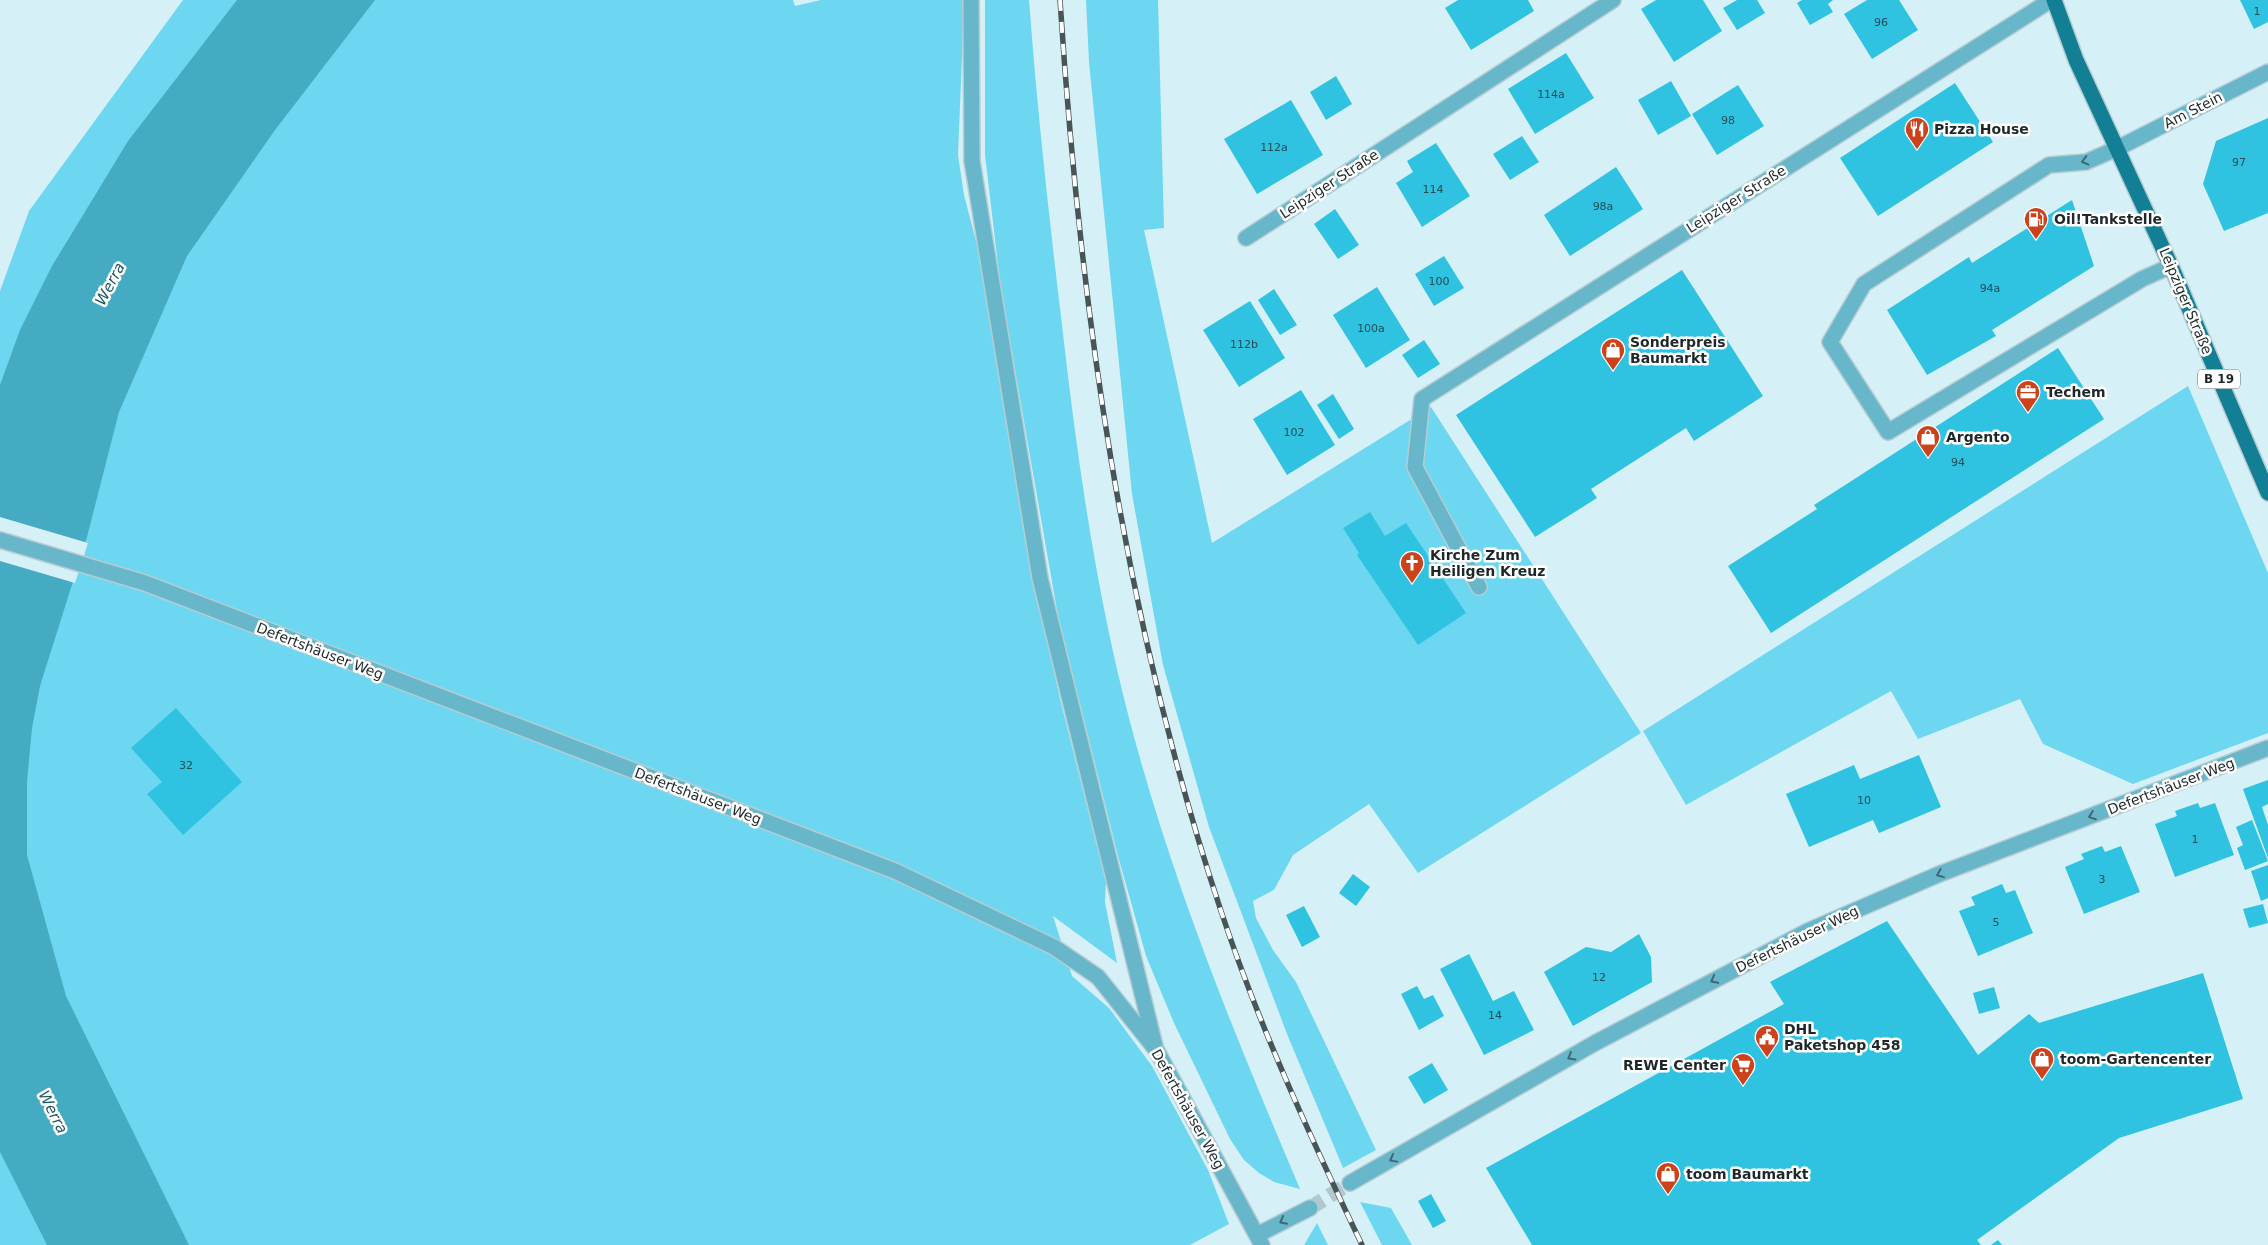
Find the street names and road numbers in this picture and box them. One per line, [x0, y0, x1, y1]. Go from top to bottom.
street label: Am Stein [2161, 88, 2225, 132]
street label: Leipziger Straße [1277, 146, 1381, 222]
street label: Leipziger Straße [1683, 162, 1789, 236]
street label: Leipziger Straße [2156, 245, 2216, 357]
road number: B 19 [2198, 369, 2240, 388]
street label: Defertshäuser Weg [254, 619, 386, 683]
street label: Defertshäuser Weg [2105, 754, 2237, 818]
street label: Defertshäuser Weg [632, 764, 764, 828]
street label: Defertshäuser Weg [1733, 902, 1861, 976]
street label: Defertshäuser Weg [1148, 1046, 1228, 1172]

